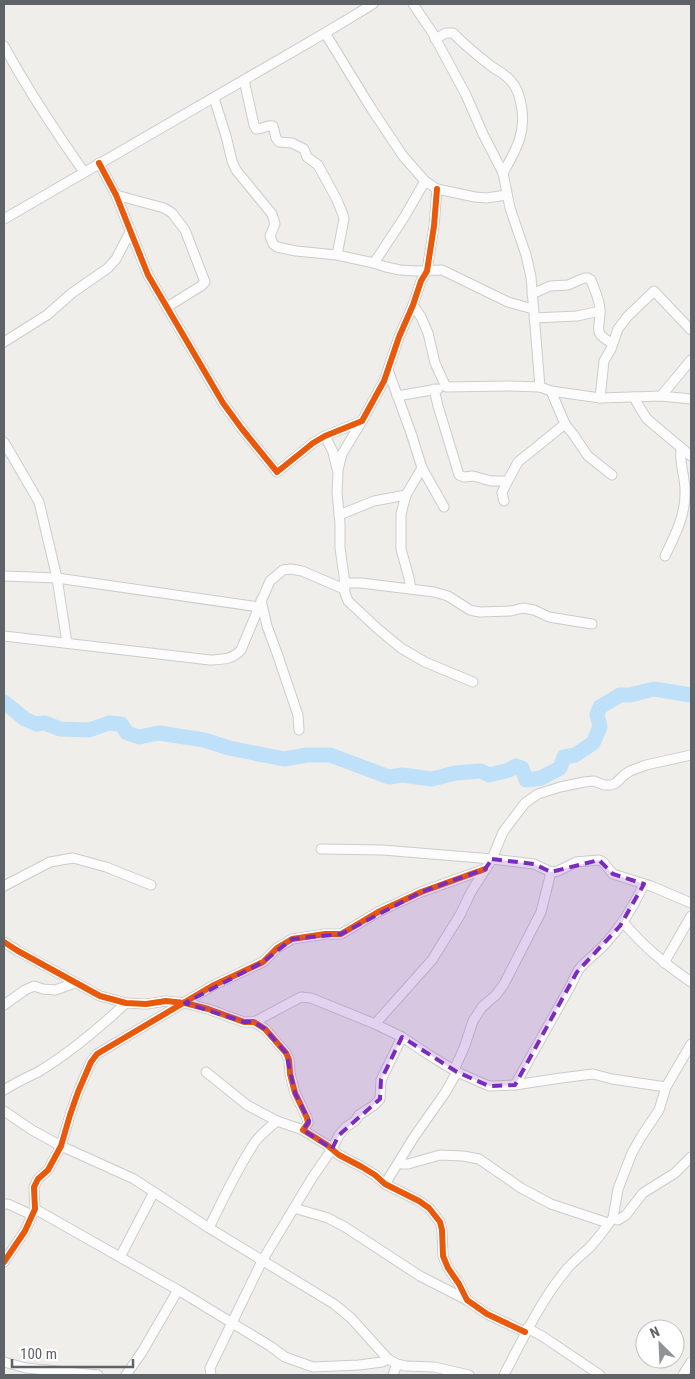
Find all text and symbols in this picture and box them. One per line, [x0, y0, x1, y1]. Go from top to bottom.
north arrow [635, 1319, 685, 1369]
text: N [648, 1323, 662, 1341]
scale bar [12, 1336, 134, 1368]
text: 100 m [20, 1345, 57, 1363]

